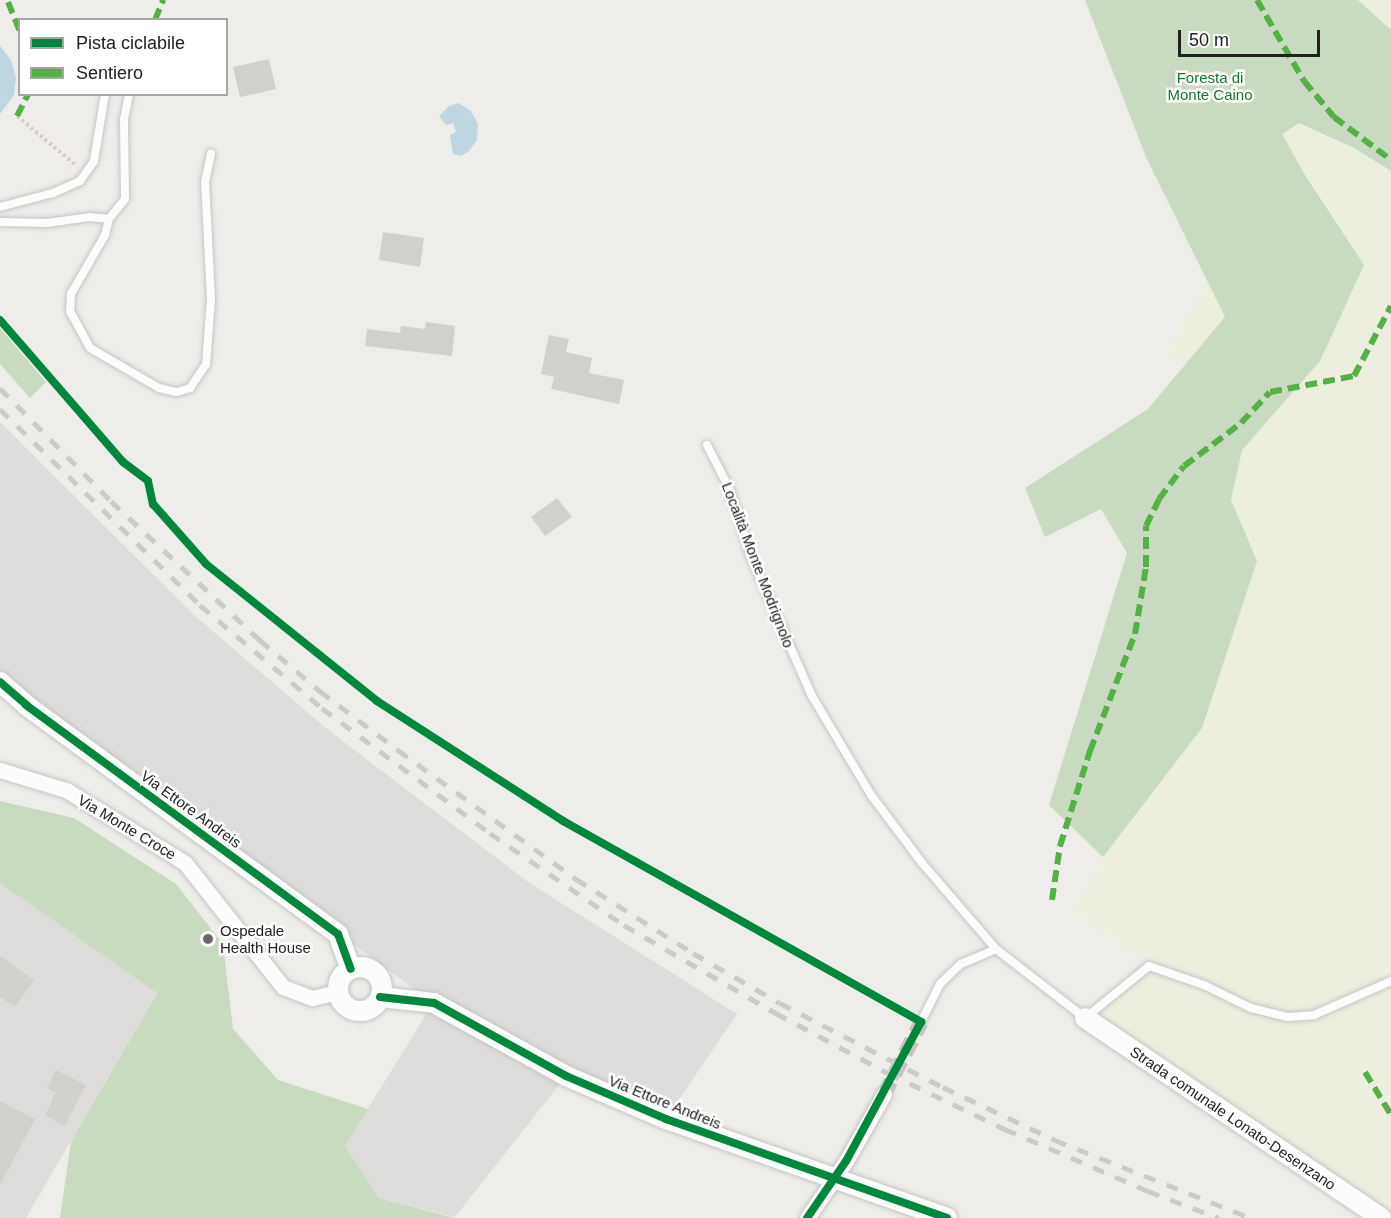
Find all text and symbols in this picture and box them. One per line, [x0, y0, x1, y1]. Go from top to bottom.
legend [18, 18, 228, 96]
scale bar [1181, 18, 1324, 56]
text: 50 m [1189, 30, 1229, 50]
text: Pista ciclabile [76, 33, 185, 53]
text: Sentiero [76, 63, 143, 83]
park label: Foresta di Monte Caino [1167, 68, 1253, 103]
street label: Località Monte Modrignolo [718, 480, 798, 650]
street label: Via Ettore Andreis [137, 766, 245, 852]
street label: Via Monte Croce [75, 791, 179, 863]
place label: Ospedale Health House [220, 921, 311, 956]
marker: Ospedale Health House [201, 932, 215, 946]
street label: Strada comunale Lonato-Desenzano [1127, 1042, 1339, 1194]
street label: Via Ettore Andreis [606, 1071, 724, 1133]

